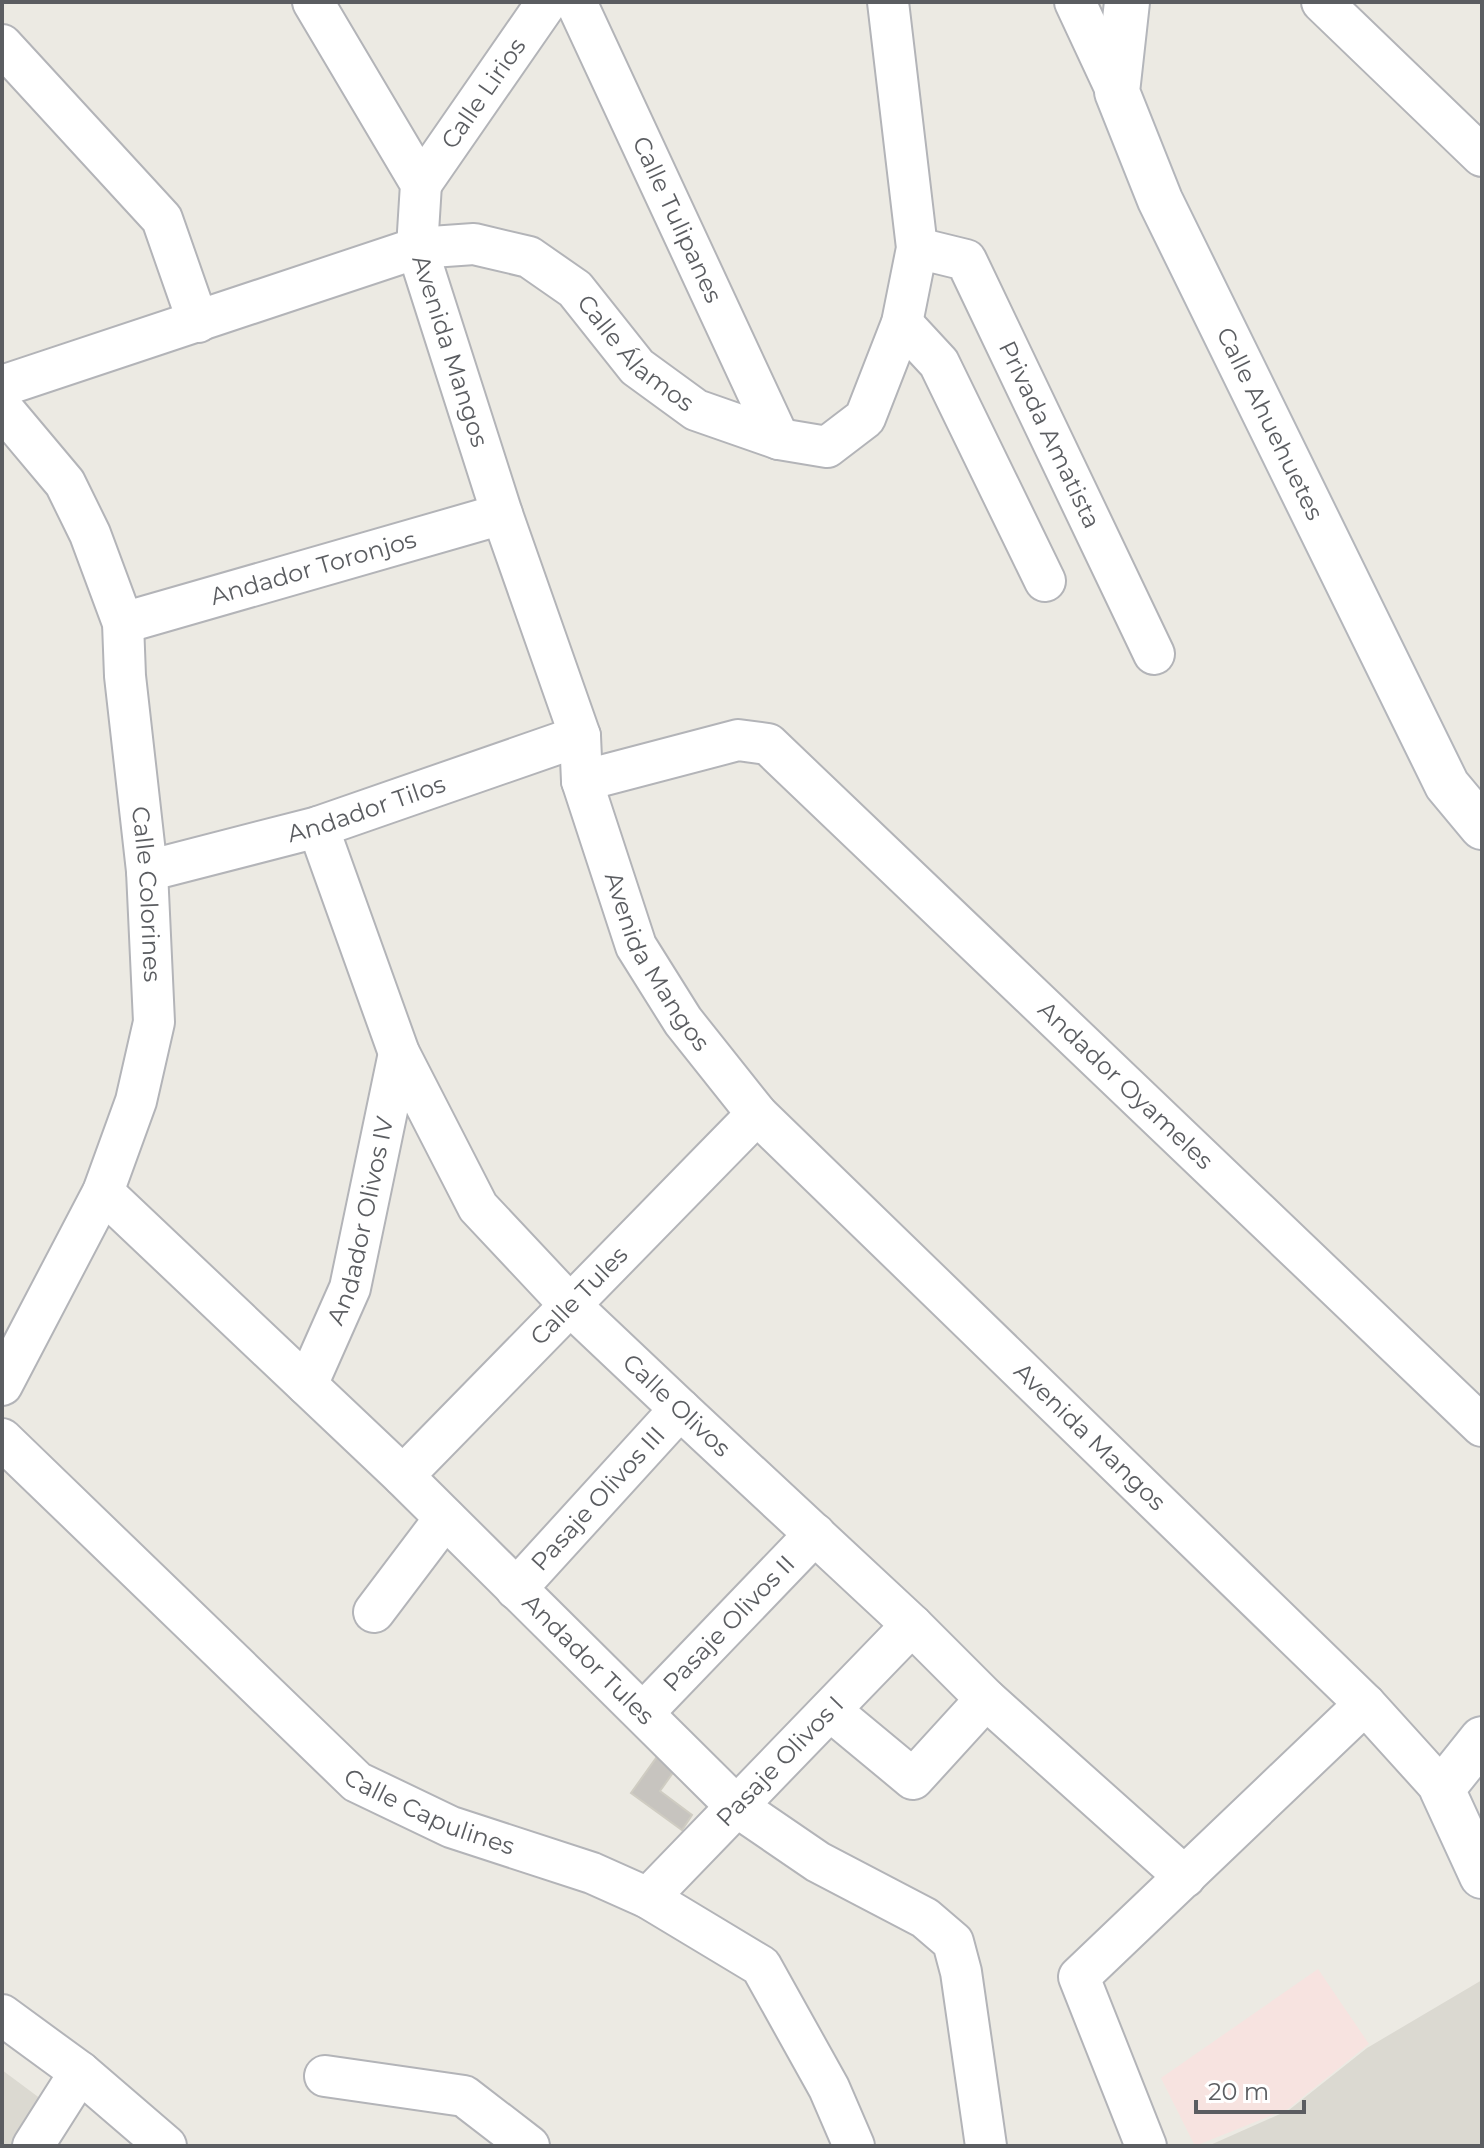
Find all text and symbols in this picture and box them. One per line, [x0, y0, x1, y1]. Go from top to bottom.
street label: Calle Lirios [435, 32, 532, 154]
street label: Calle Tulipanes [626, 132, 729, 307]
street label: Avenida Mangos [406, 251, 495, 451]
street label: Calle Álamos [571, 289, 700, 418]
street label: Calle Ahuehuetes [1211, 322, 1330, 525]
street label: Privada Amatista [993, 336, 1107, 533]
street label: Andador Toronjos [207, 524, 419, 611]
street label: Andador Tilos [284, 769, 449, 848]
street label: Calle Colorines [126, 805, 167, 983]
street label: Avenida Mangos [599, 868, 716, 1057]
street label: Andador Oyameles [1032, 995, 1219, 1175]
street label: Andador Olivos IV [321, 1114, 399, 1329]
street label: Calle Tules [524, 1240, 634, 1351]
street label: Calle Olivos [617, 1348, 737, 1463]
street label: Avenida Mangos [1008, 1357, 1172, 1517]
street label: Pasaje Olivos III [525, 1420, 671, 1577]
street label: Pasaje Olivos II [657, 1549, 801, 1697]
street label: Andador Tules [517, 1588, 660, 1731]
street label: Pasaje Olivos I [710, 1690, 849, 1832]
street label: Calle Capulines [338, 1762, 518, 1861]
scale bar [1196, 2064, 1304, 2114]
text: 20 m [1208, 2077, 1269, 2106]

